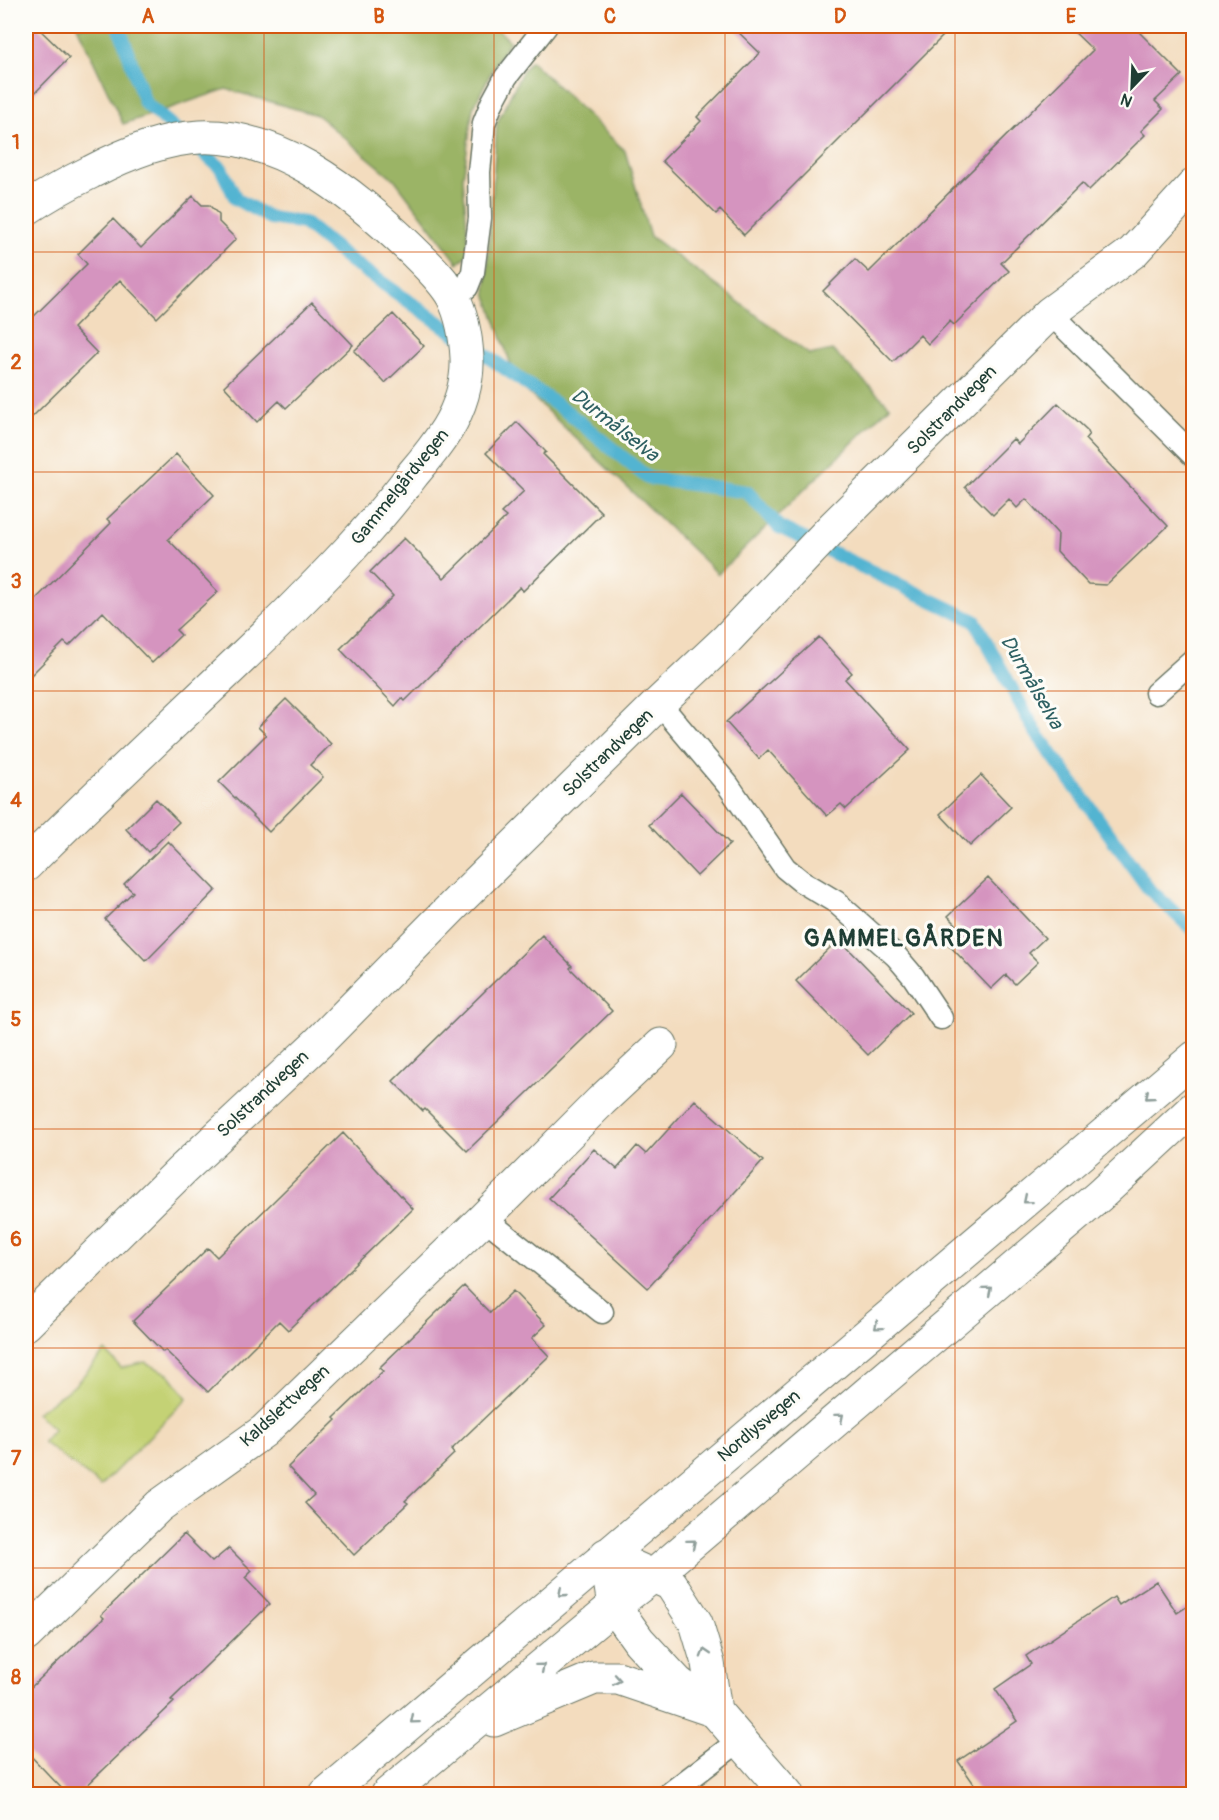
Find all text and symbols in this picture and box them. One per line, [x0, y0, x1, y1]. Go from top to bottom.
text: A [142, 4, 155, 29]
text: B [373, 4, 385, 29]
text: C [604, 4, 616, 29]
text: D [834, 4, 847, 29]
text: E [1066, 4, 1077, 29]
north arrow [1102, 57, 1162, 117]
text: N [1117, 88, 1135, 111]
text: 1 [12, 130, 20, 155]
text: 2 [10, 350, 22, 375]
street label: Solstrandvegen [902, 360, 1002, 460]
water label: Durmålselva [566, 383, 665, 468]
street label: Gammelgårdvegen [346, 424, 454, 550]
text: 3 [10, 569, 22, 594]
water label: Durmålselva [995, 631, 1070, 735]
street label: Solstrandvegen [558, 704, 658, 802]
text: 4 [10, 788, 22, 813]
district label: GAMMELGÅRDEN [804, 923, 1004, 953]
text: 5 [11, 1007, 22, 1032]
street label: Solstrandvegen [212, 1045, 314, 1143]
one-way arrow [1145, 1089, 1156, 1100]
one-way arrow [1023, 1193, 1034, 1204]
text: 6 [10, 1227, 22, 1252]
one-way arrow [981, 1286, 992, 1297]
one-way arrow [874, 1319, 885, 1330]
street label: Kaldslettvegen [235, 1360, 335, 1452]
street label: Nordlysvegen [713, 1385, 805, 1467]
one-way arrow [833, 1413, 844, 1424]
text: 7 [11, 1446, 22, 1471]
one-way arrow [685, 1539, 696, 1550]
one-way arrow [558, 1586, 569, 1597]
one-way arrow [700, 1648, 712, 1659]
one-way arrow [534, 1664, 545, 1675]
text: 8 [11, 1665, 21, 1690]
one-way arrow [612, 1673, 622, 1686]
one-way arrow [410, 1713, 421, 1724]

